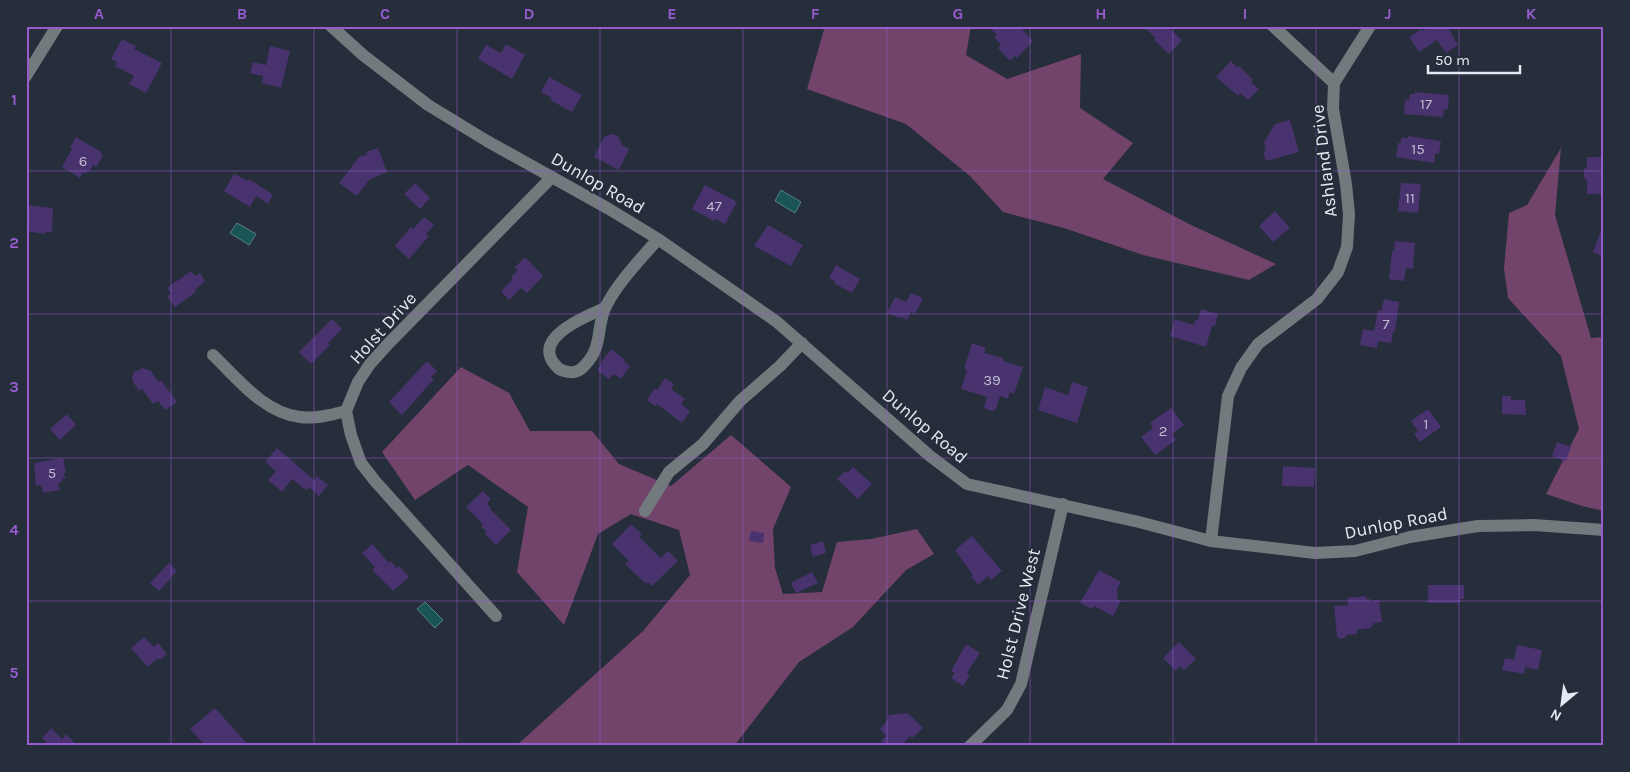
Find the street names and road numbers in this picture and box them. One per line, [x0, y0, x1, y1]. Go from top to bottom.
street label: Ashland Drive [1306, 103, 1342, 219]
street label: Dunlop Road [547, 147, 649, 219]
street label: Holst Drive [345, 287, 421, 369]
street label: Dunlop Road [878, 384, 972, 468]
street label: Dunlop Road [1342, 502, 1450, 544]
street label: Holst Drive West [991, 546, 1045, 682]

